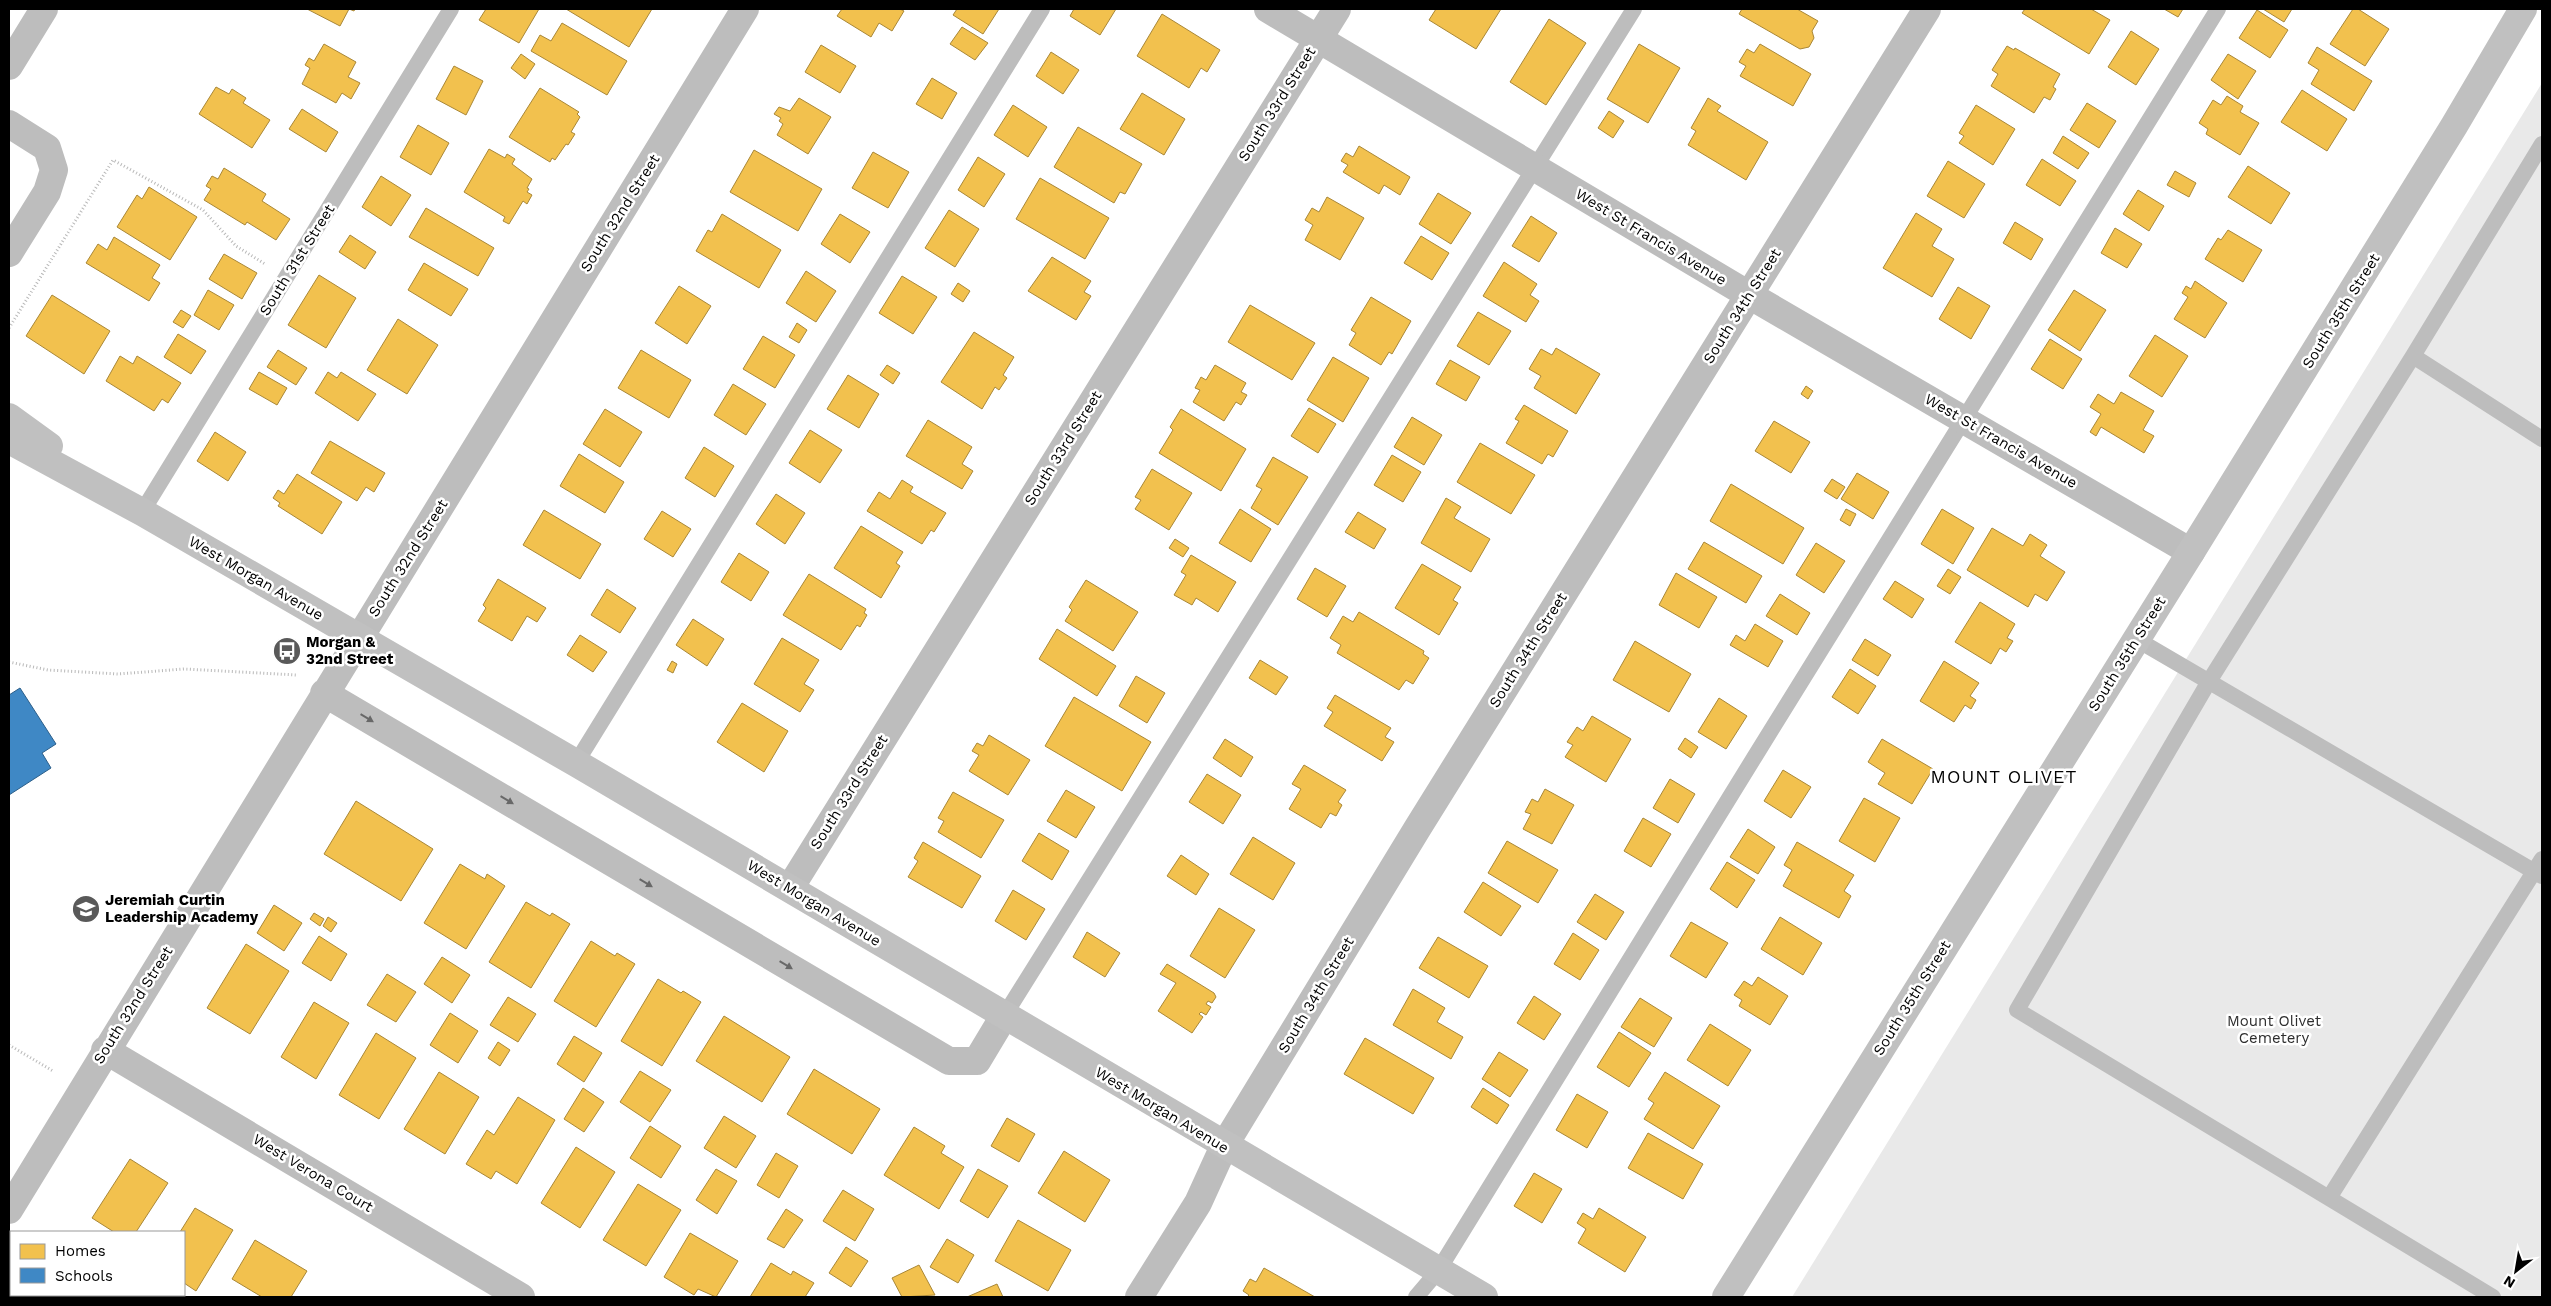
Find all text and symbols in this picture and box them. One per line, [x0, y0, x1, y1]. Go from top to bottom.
street label: South 33rd Street [1234, 43, 1320, 165]
street label: South 32nd Street [577, 150, 664, 275]
street label: West St Francis Avenue [1572, 185, 1730, 289]
street label: South 31st Street [256, 201, 339, 319]
street label: South 34th Street [1699, 245, 1785, 367]
street label: South 35th Street [2298, 250, 2384, 372]
street label: South 33rd Street [1020, 387, 1106, 509]
street label: West St Francis Avenue [1922, 390, 2080, 492]
street label: South 32nd Street [365, 495, 452, 620]
street label: West Morgan Avenue [185, 532, 327, 624]
street label: South 34th Street [1485, 589, 1571, 711]
street label: South 35th Street [2084, 593, 2170, 715]
place label: Morgan & 32nd Street [306, 633, 394, 668]
bus stop icon: Morgan & 32nd Street [272, 636, 302, 666]
one-way arrow [360, 713, 373, 722]
street label: South 33rd Street [806, 731, 892, 853]
district label: MOUNT OLIVET [1931, 766, 2077, 787]
one-way arrow [500, 796, 513, 805]
street label: West Morgan Avenue [744, 856, 884, 950]
one-way arrow [640, 878, 653, 887]
place label: Jeremiah Curtin Leadership Academy [105, 891, 259, 926]
school or university icon: Jeremiah Curtin Leadership Academy [71, 894, 101, 924]
street label: South 34th Street [1274, 933, 1358, 1056]
street label: South 35th Street [1869, 937, 1955, 1059]
street label: South 32nd Street [90, 942, 177, 1067]
one-way arrow [780, 961, 793, 970]
park label: Mount Olivet Cemetery [2227, 1012, 2322, 1047]
street label: West Morgan Avenue [1092, 1063, 1232, 1157]
street label: West Verona Court [250, 1130, 377, 1216]
legend [10, 1231, 185, 1296]
text: Homes [55, 1242, 106, 1260]
north arrow [2491, 1246, 2541, 1296]
text: Schools [55, 1267, 113, 1285]
text: N [2501, 1273, 2518, 1292]

